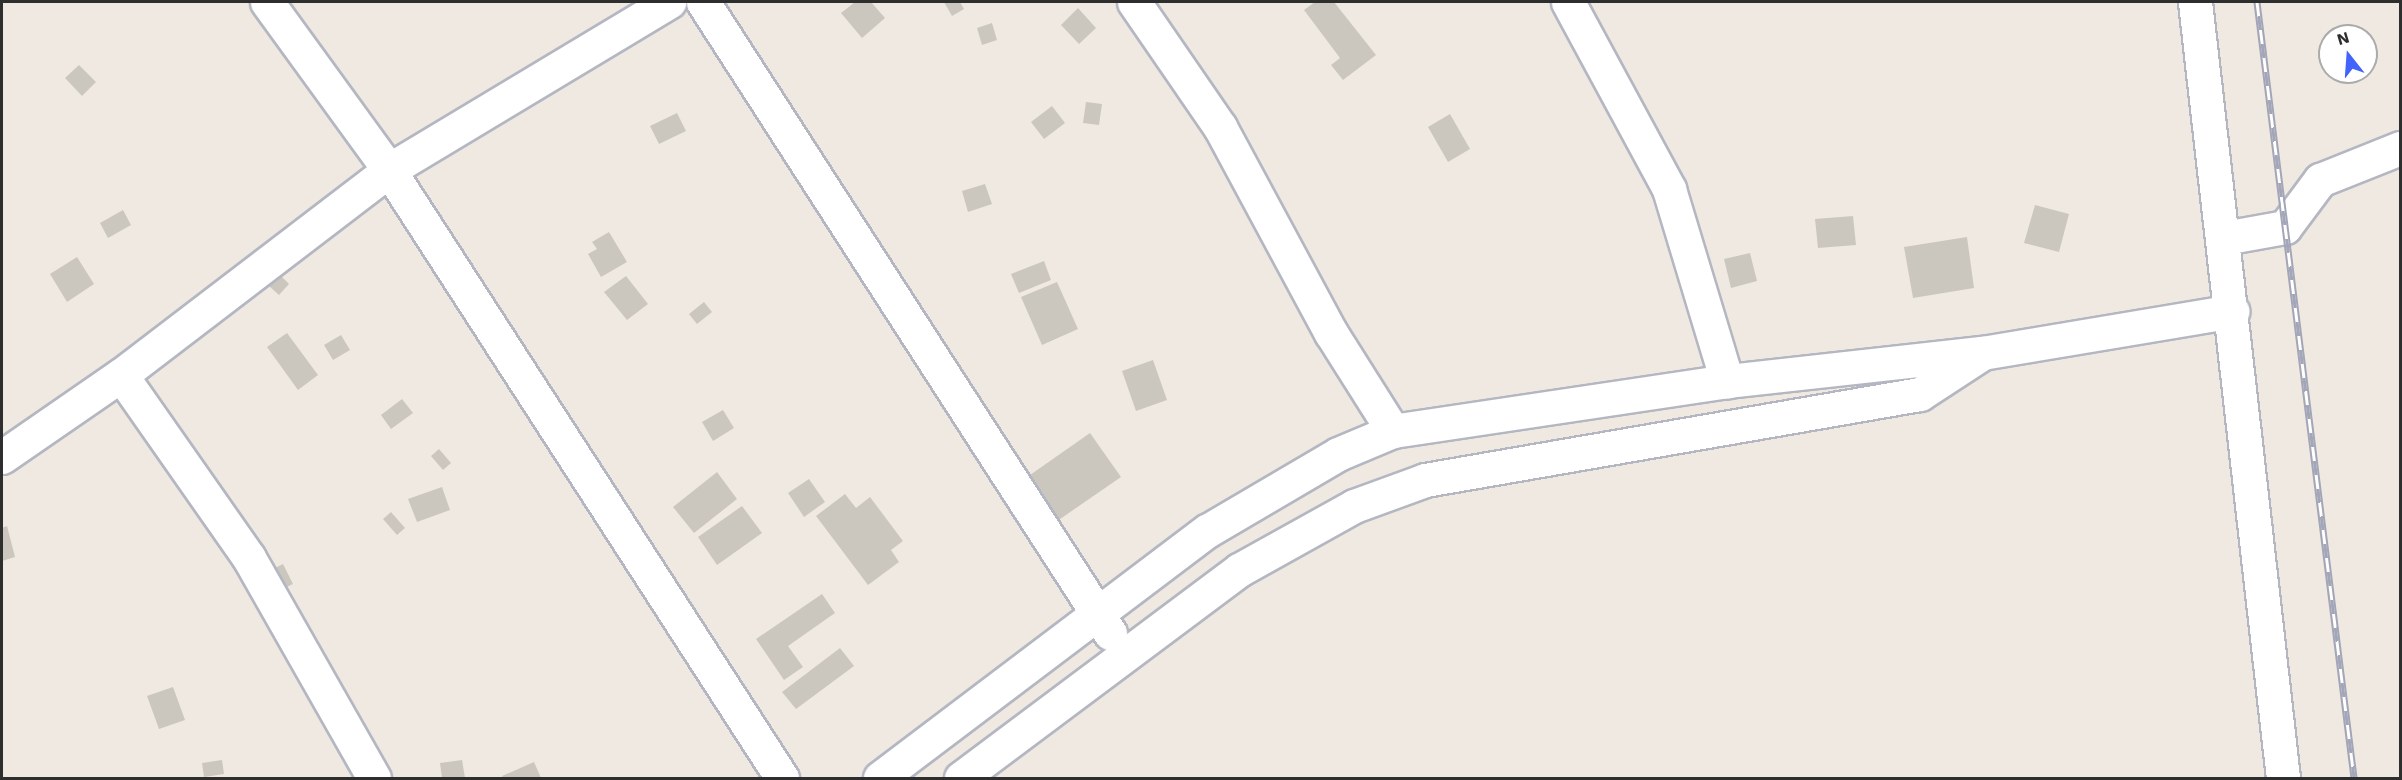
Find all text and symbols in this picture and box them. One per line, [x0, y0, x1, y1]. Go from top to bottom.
north arrow [2318, 24, 2378, 84]
text: N [2335, 27, 2352, 49]

